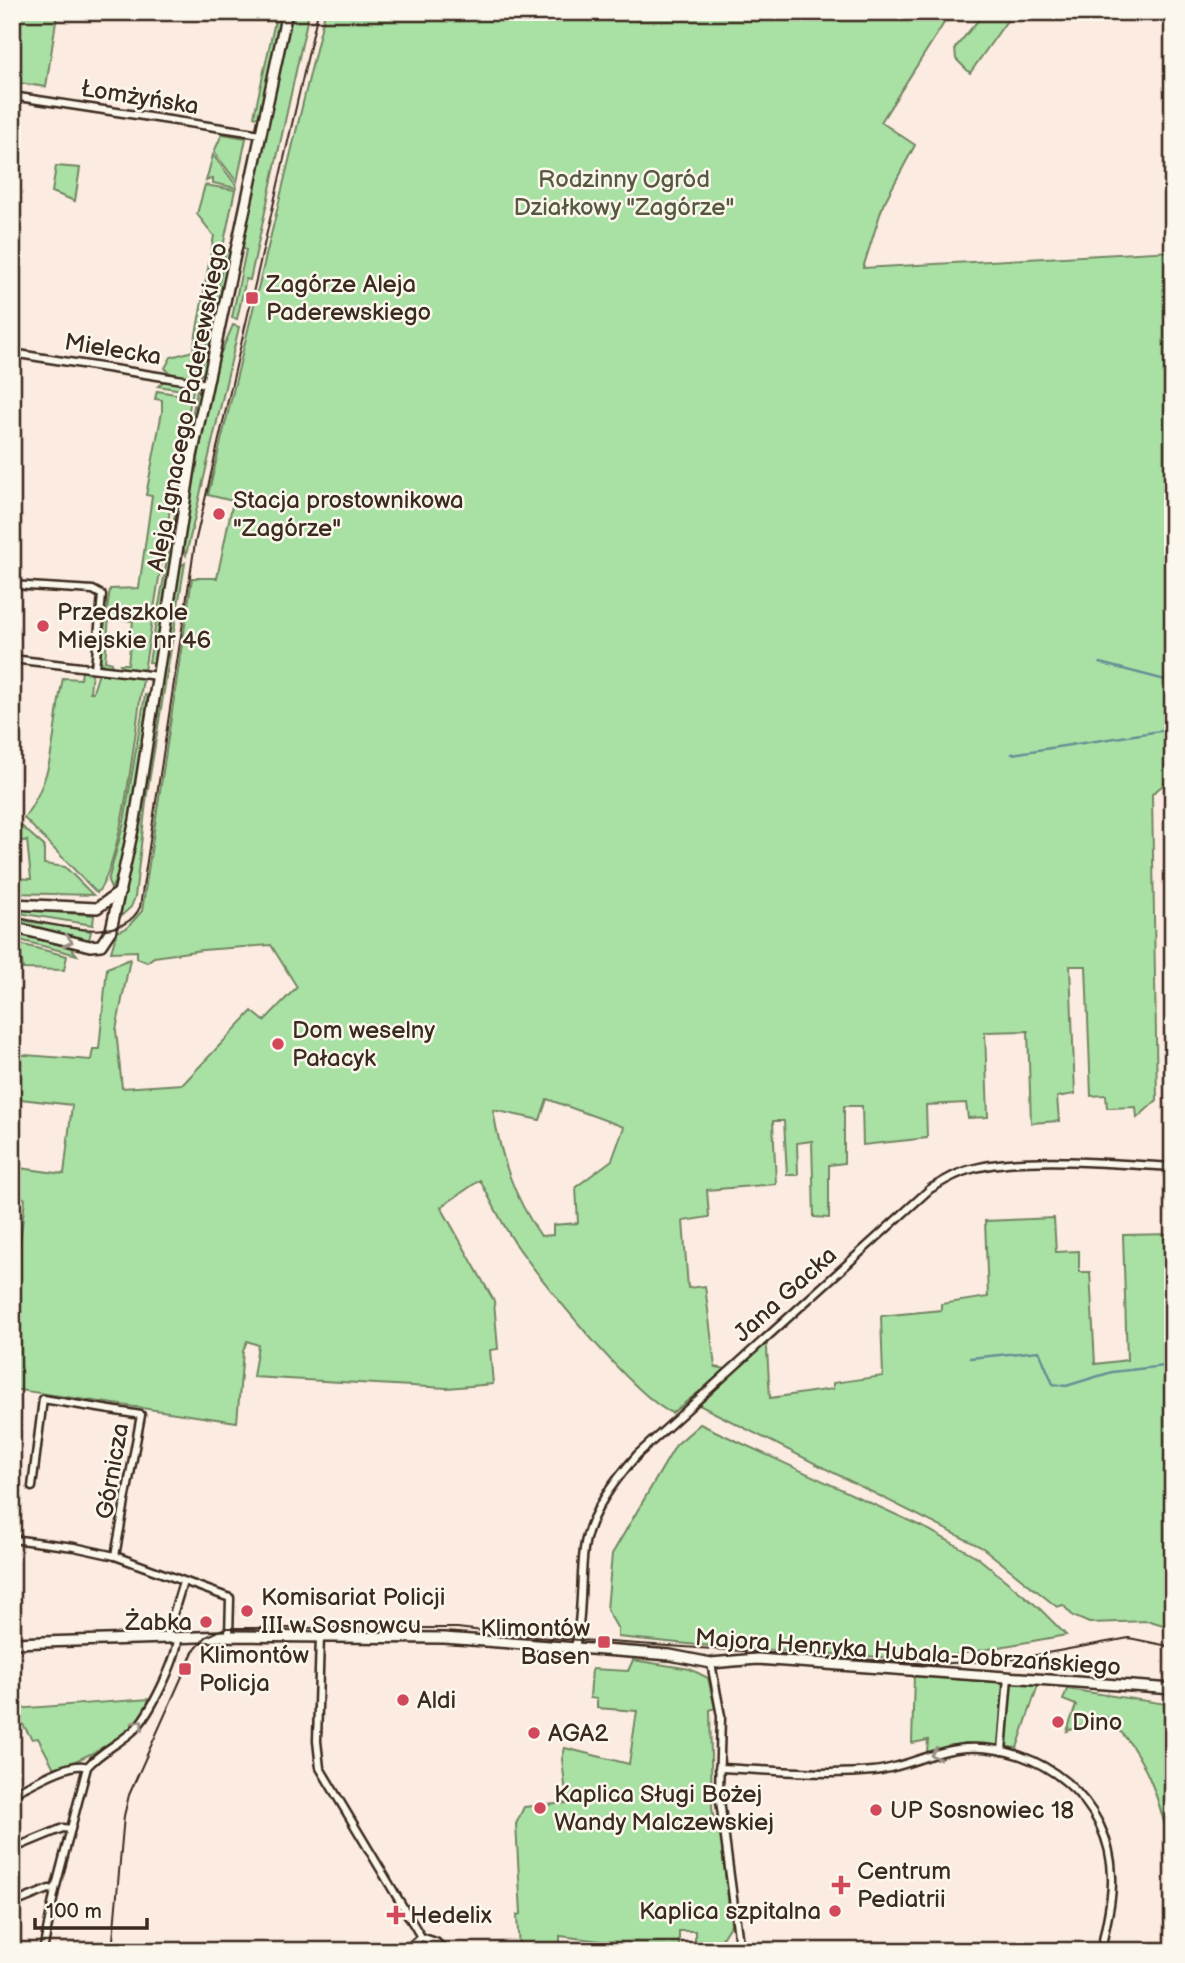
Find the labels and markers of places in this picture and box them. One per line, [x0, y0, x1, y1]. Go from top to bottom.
place label: Zagórze Aleja Paderewskiego [265, 270, 431, 327]
marker: Zagórze Aleja Paderewskiego [244, 290, 260, 306]
place label: Stacja prostownikowa "Zagórze" [233, 486, 464, 543]
marker: Stacja prostownikowa "Zagórze" [211, 506, 227, 522]
place label: Przedszkole Miejskie nr 46 [57, 598, 211, 655]
marker: Przedszkole Miejskie nr 46 [35, 618, 51, 634]
place label: Dom weselny Pałacyk [292, 1016, 435, 1073]
marker: Dom weselny Pałacyk [270, 1036, 286, 1052]
place label: Komisariat Policji III w Sosnowcu [261, 1583, 445, 1640]
marker: Komisariat Policji III w Sosnowcu [239, 1603, 255, 1619]
place label: Żabka [124, 1608, 192, 1637]
marker: Żabka [198, 1614, 214, 1630]
place label: Klimontów Basen [480, 1614, 590, 1671]
marker: Klimontów Basen [596, 1634, 612, 1650]
place label: Klimontów Policja [199, 1641, 309, 1698]
marker: Klimontów Policja [177, 1661, 193, 1677]
place label: Aldi [417, 1686, 456, 1715]
marker: Aldi [395, 1692, 411, 1708]
place label: Dino [1072, 1708, 1122, 1737]
marker: Dino [1050, 1714, 1066, 1730]
place label: AGA2 [548, 1719, 608, 1748]
marker: AGA2 [526, 1725, 542, 1741]
place label: Kaplica Sługi Bożej Wandy Malczewskiej [554, 1780, 774, 1837]
place label: UP Sosnowiec 18 [890, 1796, 1074, 1825]
marker: Kaplica Sługi Bożej Wandy Malczewskiej [532, 1800, 548, 1816]
marker: UP Sosnowiec 18 [868, 1802, 884, 1818]
place label: Centrum Pediatrii [857, 1857, 951, 1914]
marker: Centrum Pediatrii [831, 1875, 851, 1895]
place label: Kaplica szpitalna [639, 1897, 821, 1926]
place label: Hedelix [410, 1901, 492, 1930]
marker: Kaplica szpitalna [827, 1903, 843, 1919]
marker: Hedelix [388, 1907, 404, 1923]

